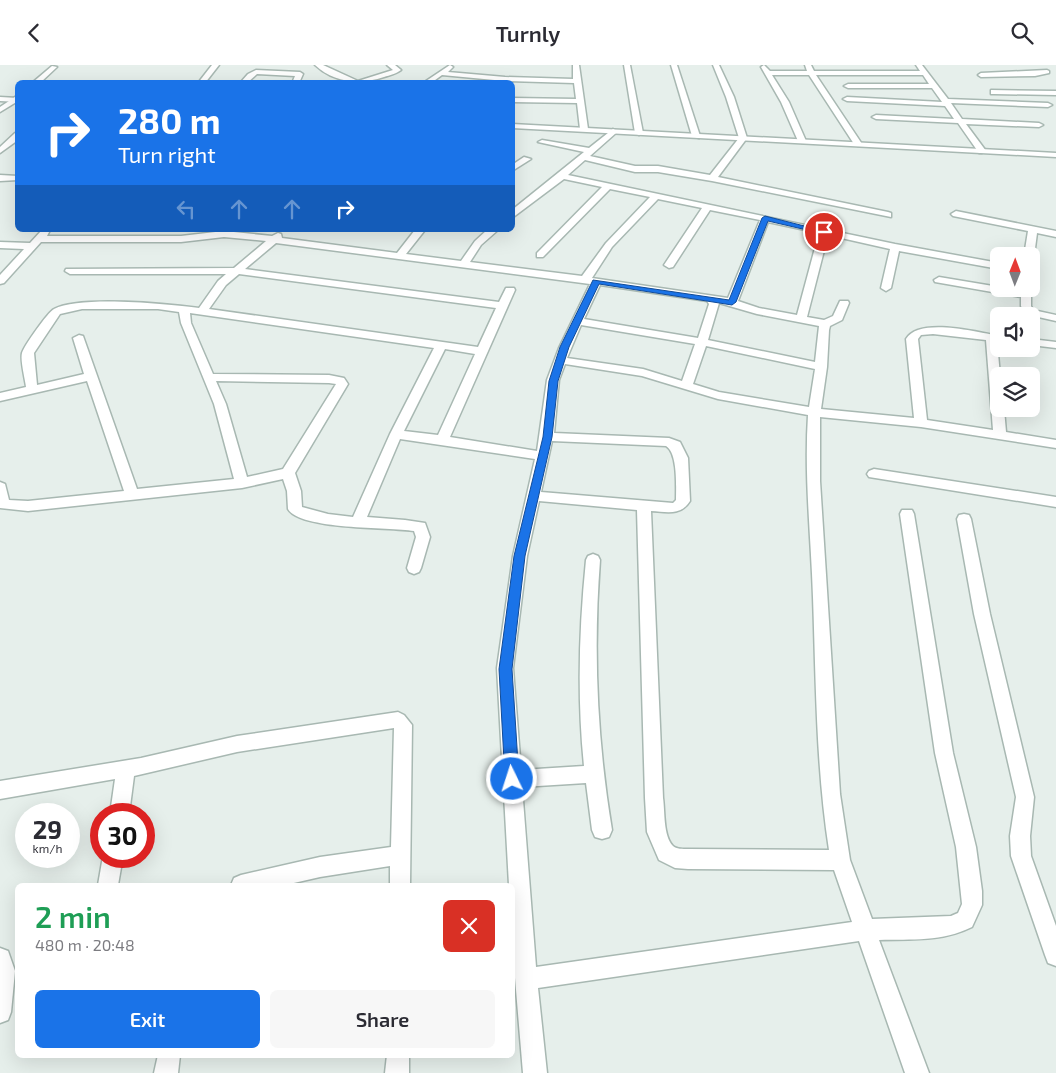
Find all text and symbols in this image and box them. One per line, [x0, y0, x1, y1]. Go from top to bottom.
icon: back [20, 19, 48, 47]
icon: search [1008, 19, 1036, 47]
text: Turnly [496, 20, 560, 46]
text: 280 m [118, 99, 221, 141]
icon: right [35, 100, 100, 165]
text: Turn right [118, 141, 216, 167]
icon: left [172, 195, 200, 223]
icon: ahead [225, 195, 253, 223]
icon: ahead [278, 195, 306, 223]
icon: right [331, 195, 359, 223]
pin [803, 211, 845, 253]
icon: arrive [810, 218, 838, 246]
north arrow [990, 247, 1040, 297]
map controls [990, 247, 1040, 417]
button: sound [990, 307, 1040, 357]
button: layers [990, 367, 1040, 417]
position arrow [485, 752, 537, 804]
speed limit sign: 30 [90, 803, 155, 868]
text: 29 [33, 814, 62, 844]
text: km/h [33, 841, 62, 855]
text: 2 min [35, 898, 111, 934]
button: close [443, 900, 495, 952]
text: 480 m · 20:48 [35, 935, 135, 954]
button: Exit [35, 990, 260, 1048]
button: Share [270, 990, 495, 1048]

